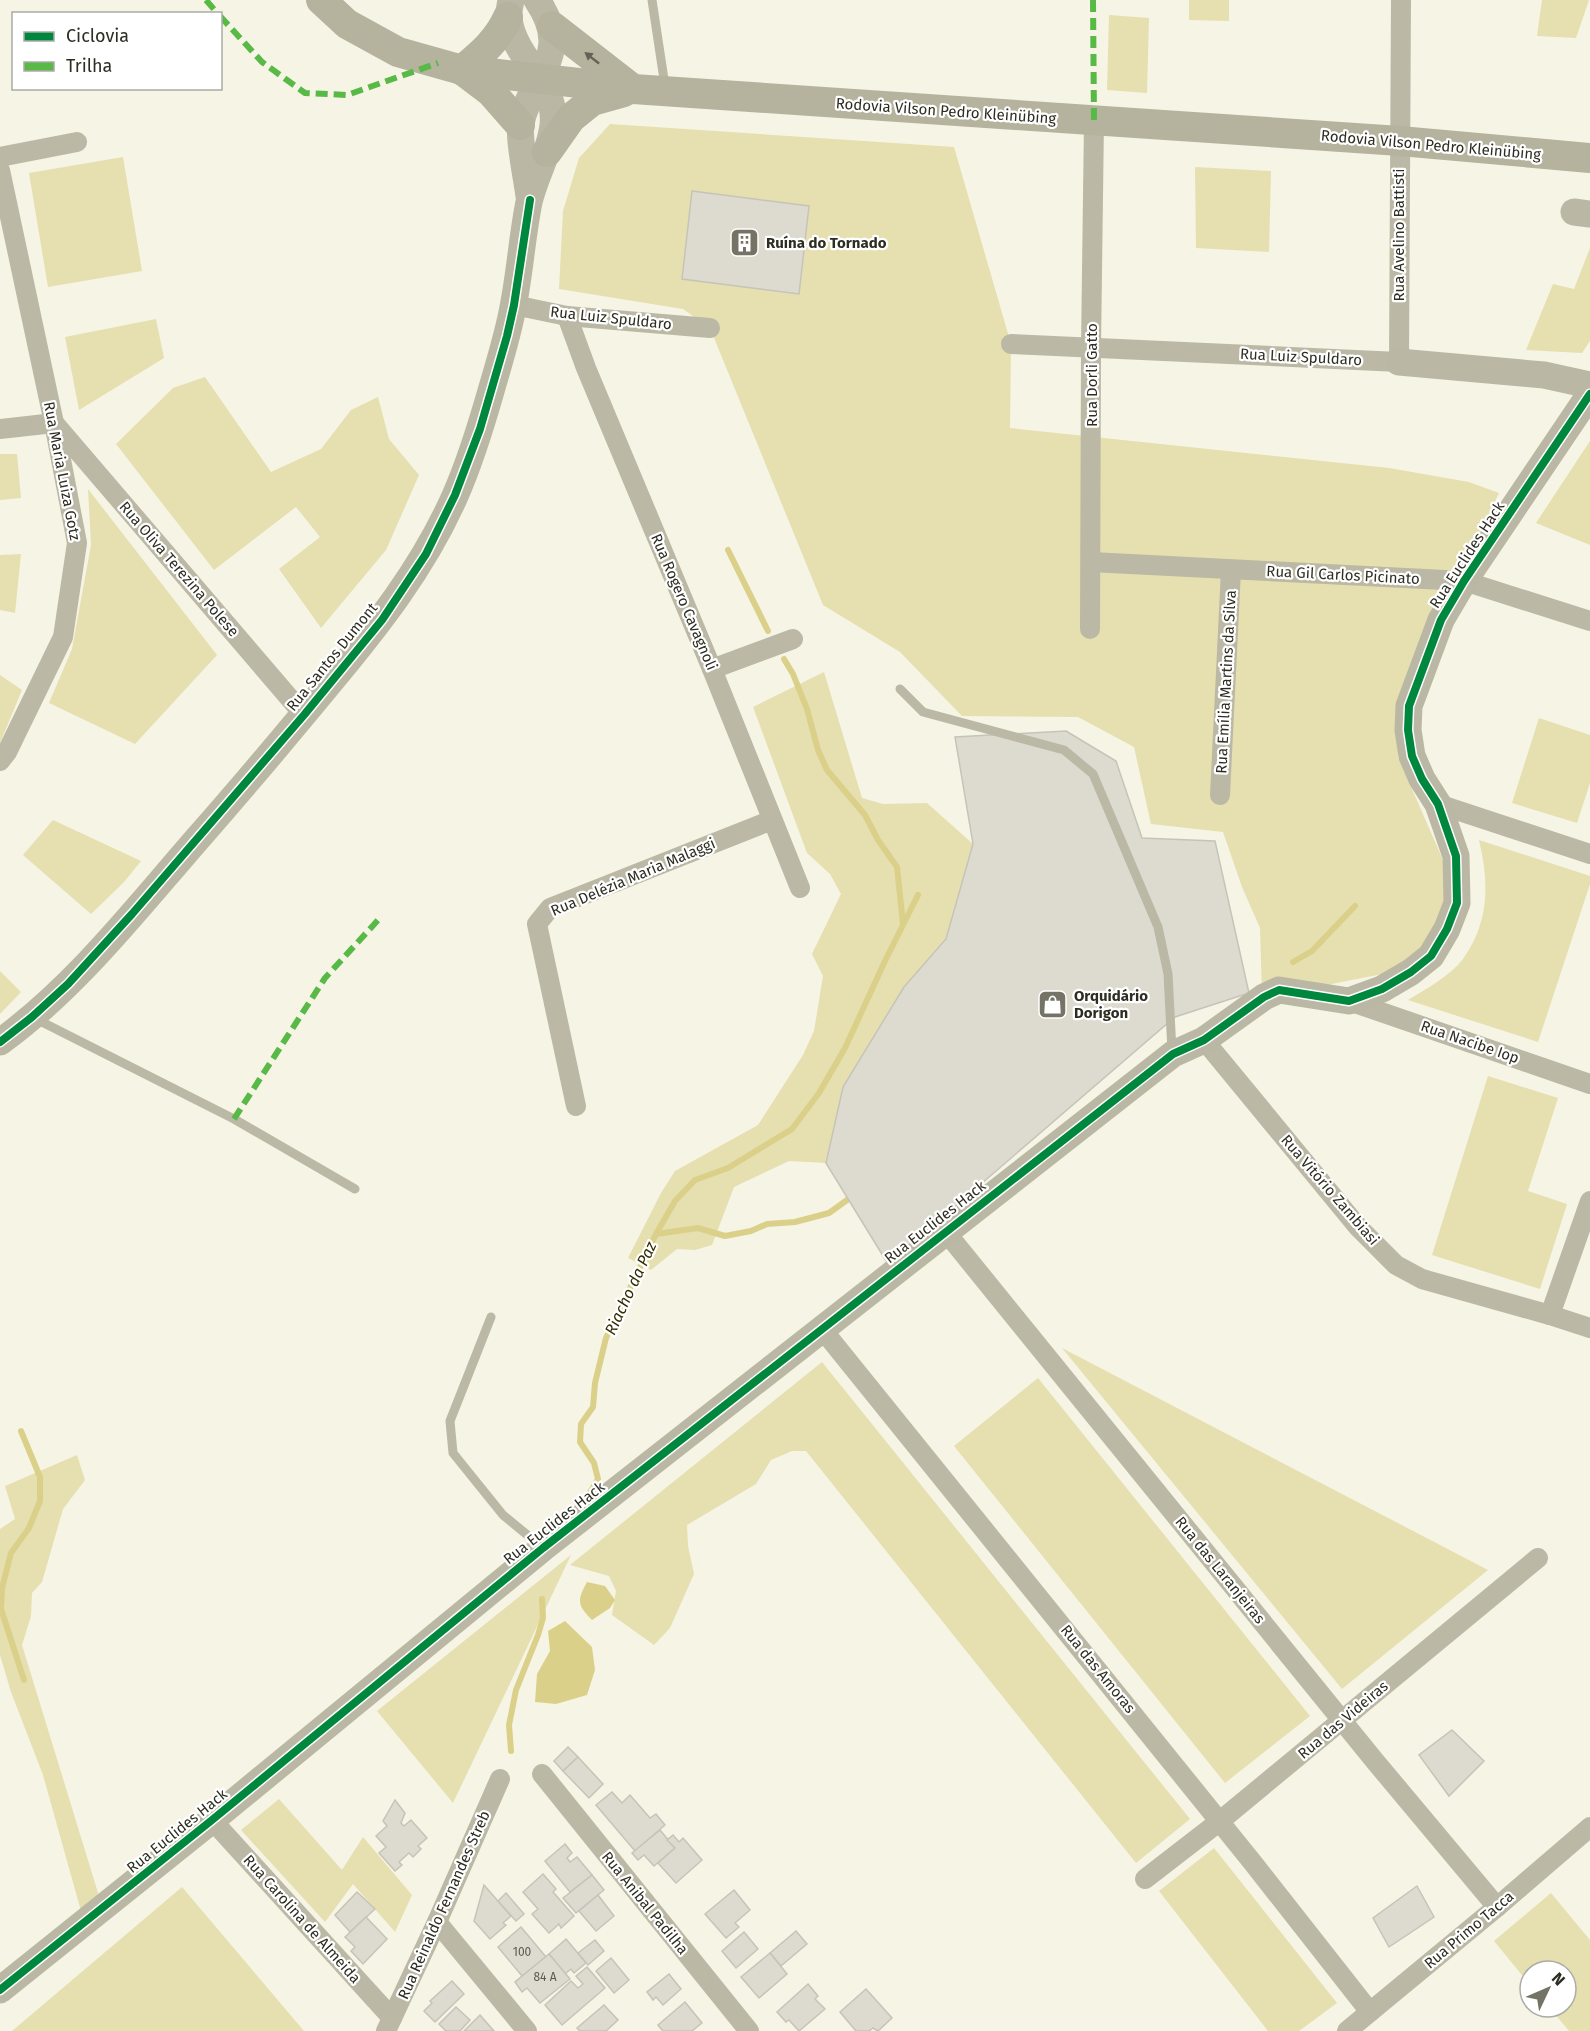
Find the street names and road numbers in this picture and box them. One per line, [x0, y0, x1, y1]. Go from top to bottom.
street label: Rodovia Vilson Pedro Kleinübing [835, 94, 1057, 128]
street label: Rodovia Vilson Pedro Kleinübing [1320, 126, 1542, 164]
street label: Rua Avelino Battisti [1390, 168, 1408, 302]
street label: Rua Luiz Spuldaro [549, 303, 673, 333]
street label: Rua Dorli Gatto [1083, 323, 1101, 427]
street label: Rua Luiz Spuldaro [1240, 345, 1362, 369]
street label: Rua Maria Luiza Gotz [40, 400, 84, 542]
street label: Rua Oliva Terezina Polese [115, 498, 243, 640]
street label: Rua Euclides Hack [1426, 498, 1508, 612]
street label: Rua Rogero Cavagnoli [647, 531, 721, 673]
street label: Rua Gil Carlos Picinato [1266, 562, 1420, 588]
street label: Rua Emília Martins da Silva [1212, 590, 1240, 774]
street label: Rua Santos Dumont [283, 599, 382, 715]
street label: Rua Delézia Maria Malaggi [548, 834, 718, 920]
street label: Rua Nacibe Iop [1418, 1017, 1522, 1067]
street label: Rua Vitório Zambiasi [1277, 1131, 1383, 1249]
street label: Rua Euclides Hack [881, 1177, 989, 1267]
street label: Rua Euclides Hack [500, 1478, 608, 1568]
street label: Rua das Laranjeiras [1171, 1513, 1269, 1627]
street label: Rua das Amoras [1057, 1621, 1139, 1717]
street label: Rua das Videiras [1294, 1677, 1392, 1763]
street label: Rua Euclides Hack [123, 1785, 231, 1877]
street label: Rua Reinaldo Fernandes Streb [394, 1808, 494, 2002]
street label: Rua Anibal Padilha [598, 1848, 692, 1958]
street label: Rua Carolina de Almeida [240, 1851, 364, 1987]
street label: Rua Primo Tacca [1421, 1887, 1517, 1973]

